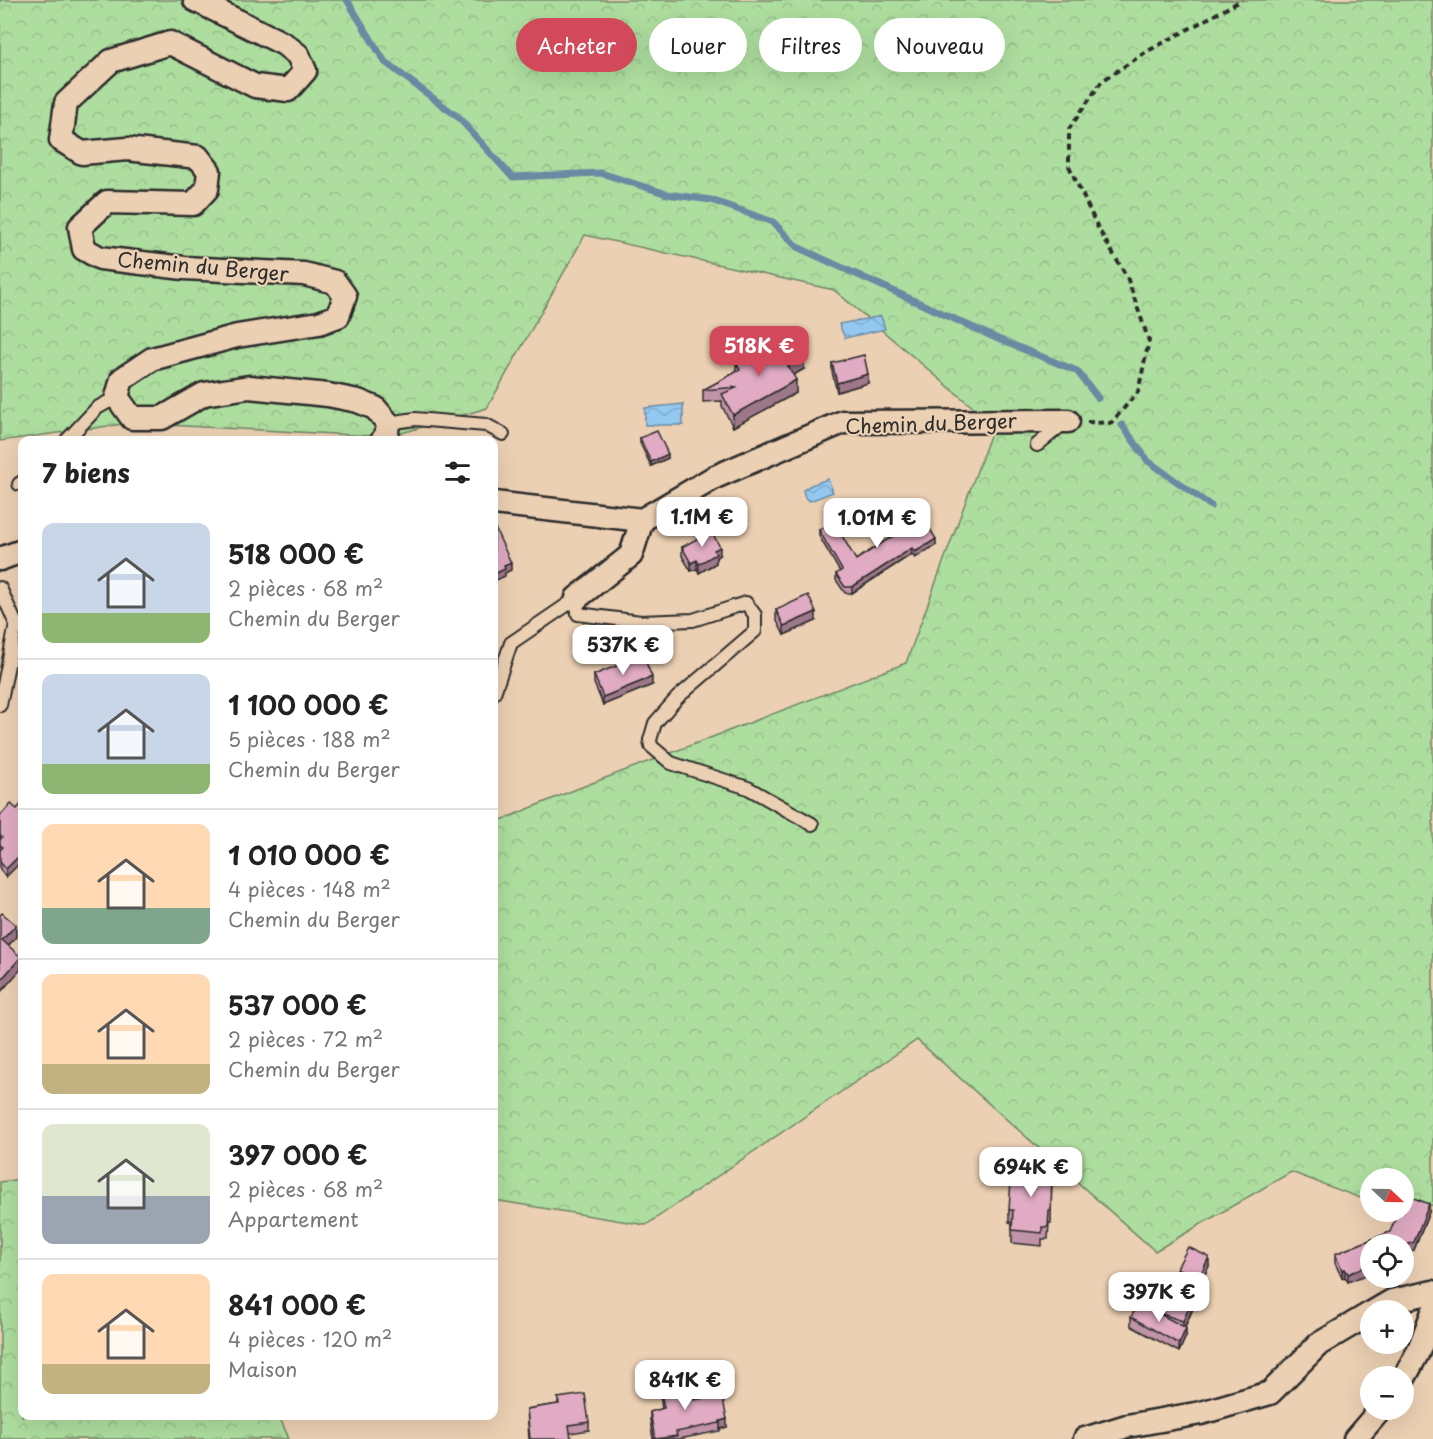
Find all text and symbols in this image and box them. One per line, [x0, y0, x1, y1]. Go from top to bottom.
chip: Acheter [516, 18, 637, 72]
chip: Louer [649, 18, 747, 72]
chip: Filtres [759, 18, 862, 72]
chip: Nouveau [874, 18, 1005, 72]
street label: Chemin du Berger [116, 244, 291, 288]
pin: 518K € [710, 326, 808, 377]
text: 518K € [724, 330, 794, 360]
street label: Chemin du Berger [845, 405, 1018, 441]
text: 7 biens [42, 453, 130, 492]
icon: filters [441, 456, 474, 489]
pin: 1.1M € [653, 497, 751, 548]
pin: 1.01M € [822, 498, 932, 549]
text: 1.1M € [671, 501, 734, 531]
text: 1.01M € [838, 502, 917, 532]
text: 518 000 € [228, 534, 364, 573]
icon: home [90, 547, 162, 619]
text: 2 pièces · 68 m² [228, 573, 383, 603]
text: Chemin du Berger [228, 603, 400, 633]
pin: 537K € [574, 625, 672, 676]
text: 537K € [586, 629, 660, 659]
text: 1 100 000 € [228, 685, 389, 724]
icon: home [90, 698, 162, 770]
text: 5 pièces · 188 m² [228, 724, 391, 754]
text: Chemin du Berger [228, 754, 400, 784]
text: 1 010 000 € [228, 835, 390, 874]
icon: home [90, 848, 162, 920]
text: 4 pièces · 148 m² [228, 874, 391, 904]
text: Chemin du Berger [228, 904, 400, 934]
text: 537 000 € [228, 985, 367, 1024]
icon: home [90, 998, 162, 1070]
text: 2 pièces · 72 m² [228, 1024, 383, 1054]
text: Chemin du Berger [228, 1054, 400, 1084]
text: 397 000 € [228, 1135, 368, 1174]
pin: 694K € [982, 1147, 1080, 1198]
icon: home [90, 1148, 162, 1220]
text: 694K € [993, 1151, 1069, 1181]
north arrow [1360, 1168, 1414, 1222]
map controls [1360, 1168, 1414, 1420]
text: 2 pièces · 68 m² [228, 1174, 383, 1204]
text: Appartement [228, 1204, 358, 1234]
button: locate [1360, 1234, 1414, 1288]
pin: 397K € [1110, 1272, 1208, 1323]
text: 397K € [1122, 1276, 1196, 1306]
text: 841 000 € [228, 1285, 366, 1324]
icon: home [90, 1298, 162, 1370]
button: + [1360, 1300, 1414, 1354]
text: 4 pièces · 120 m² [228, 1324, 392, 1354]
text: Maison [228, 1354, 297, 1384]
pin: 841K € [636, 1360, 734, 1411]
text: 841K € [649, 1364, 721, 1394]
button: − [1360, 1366, 1414, 1420]

